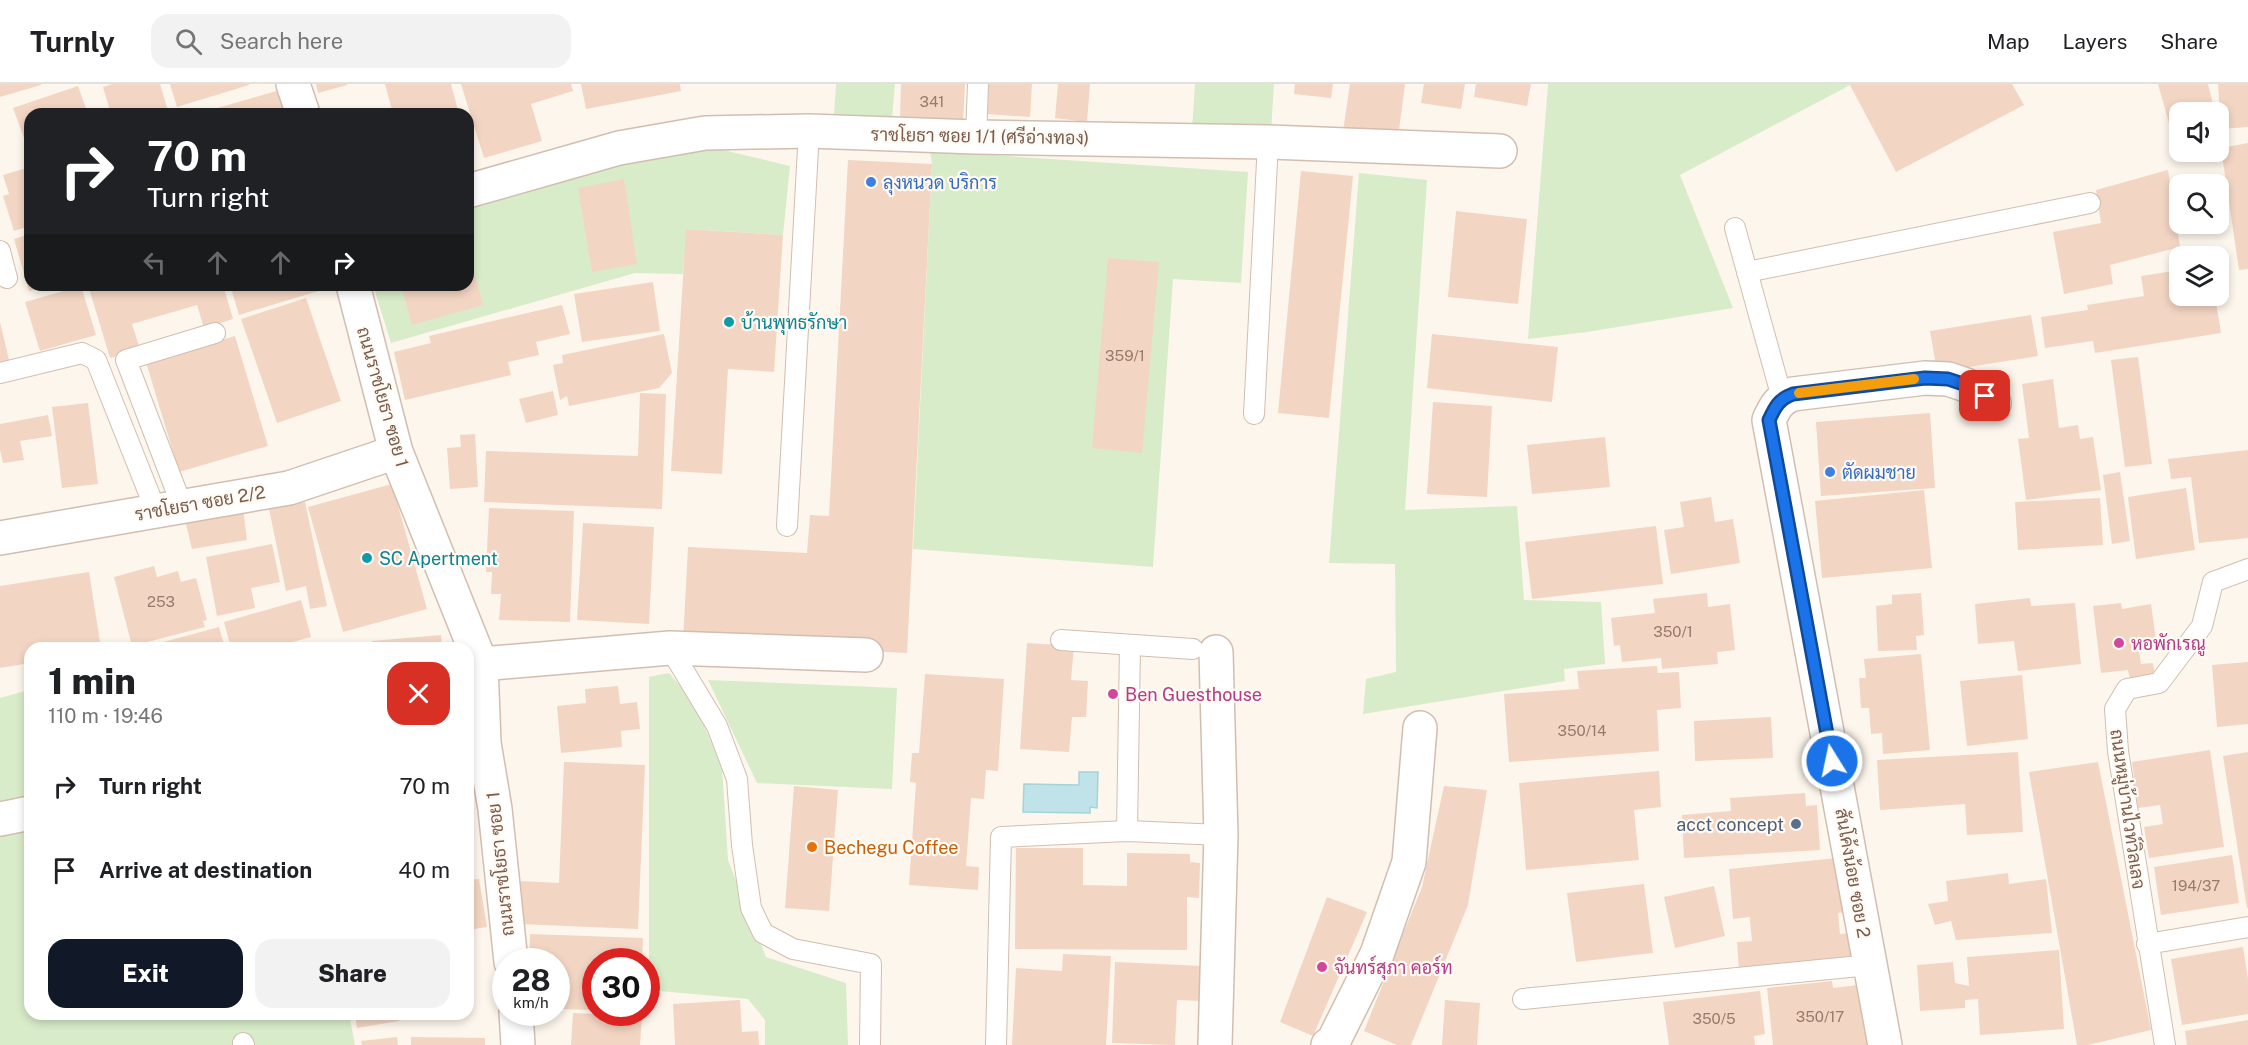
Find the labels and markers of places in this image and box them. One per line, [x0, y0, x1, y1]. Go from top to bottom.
place label: ลุงหนวด บริการ [883, 172, 997, 195]
marker: ลุงหนวด บริการ [864, 175, 878, 189]
place label: บ้านพุทธรักษา [741, 311, 847, 335]
marker: บ้านพุทธรักษา [722, 315, 736, 329]
pin [1959, 370, 2010, 421]
place label: ตัดผมชาย [1842, 462, 1916, 483]
marker: ตัดผมชาย [1823, 465, 1837, 479]
place label: SC Apertment [379, 548, 498, 569]
marker: SC Apertment [360, 551, 374, 565]
place label: หอพักเรณู [2131, 633, 2206, 657]
marker: หอพักเรณู [2112, 636, 2126, 650]
place label: Ben Guesthouse [1125, 684, 1262, 705]
marker: Ben Guesthouse [1106, 687, 1120, 701]
place label: acct concept [1676, 814, 1784, 835]
marker: acct concept [1789, 817, 1803, 831]
place label: Bechegu Coffee [824, 837, 959, 858]
marker: Bechegu Coffee [805, 840, 819, 854]
place label: จันทร์สุภา คอร์ท [1334, 955, 1453, 980]
marker: จันทร์สุภา คอร์ท [1315, 960, 1329, 974]

